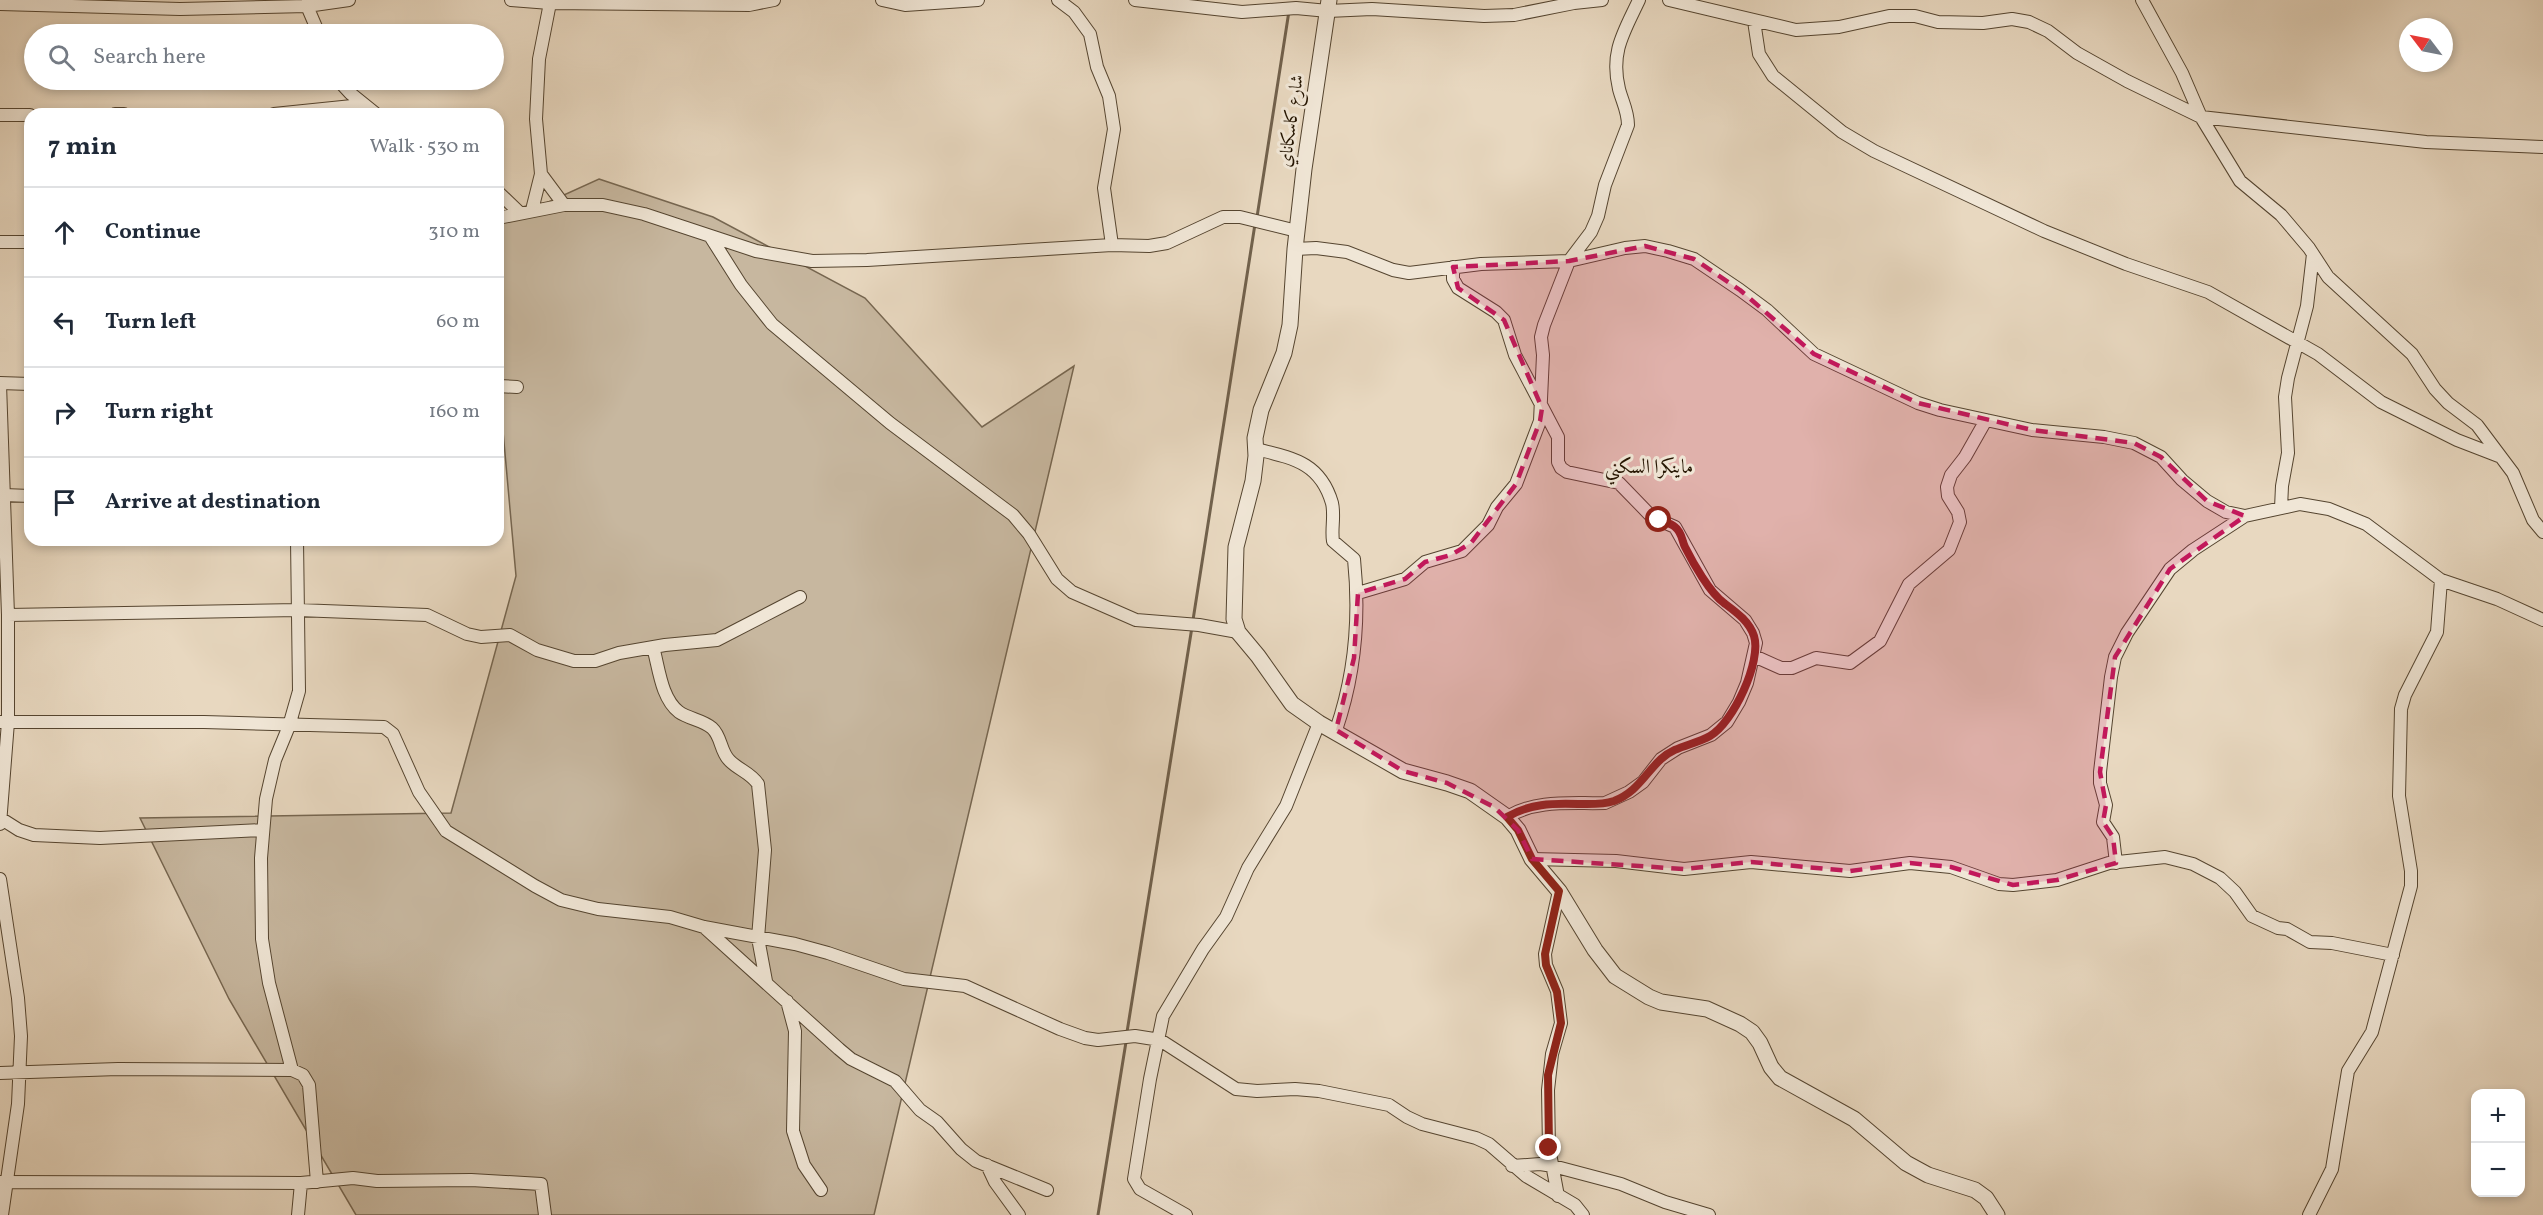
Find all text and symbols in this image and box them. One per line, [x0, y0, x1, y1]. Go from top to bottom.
north arrow [2399, 18, 2453, 72]
search box [24, 24, 504, 90]
icon: search [45, 41, 78, 74]
text: Search here [93, 42, 206, 73]
street label: شارع كاسكاناي [1273, 73, 1312, 169]
text: 7 min [48, 129, 117, 165]
text: Walk · 530 m [369, 133, 480, 161]
icon: ahead [48, 216, 81, 249]
text: Continue [105, 217, 201, 248]
text: 310 m [428, 218, 480, 246]
icon: left [48, 306, 81, 339]
text: Turn left [105, 307, 196, 338]
text: 60 m [436, 308, 480, 336]
icon: right [48, 396, 81, 429]
text: Turn right [105, 397, 213, 428]
text: 160 m [428, 398, 480, 426]
district label: ماينكرا السكني [1605, 454, 1693, 485]
icon: arrive [48, 486, 81, 519]
text: Arrive at destination [105, 487, 321, 518]
route start [1645, 506, 1671, 532]
map controls [2471, 1089, 2525, 1197]
button: + [2471, 1089, 2525, 1143]
route end [1535, 1134, 1561, 1160]
button: − [2471, 1143, 2525, 1197]

